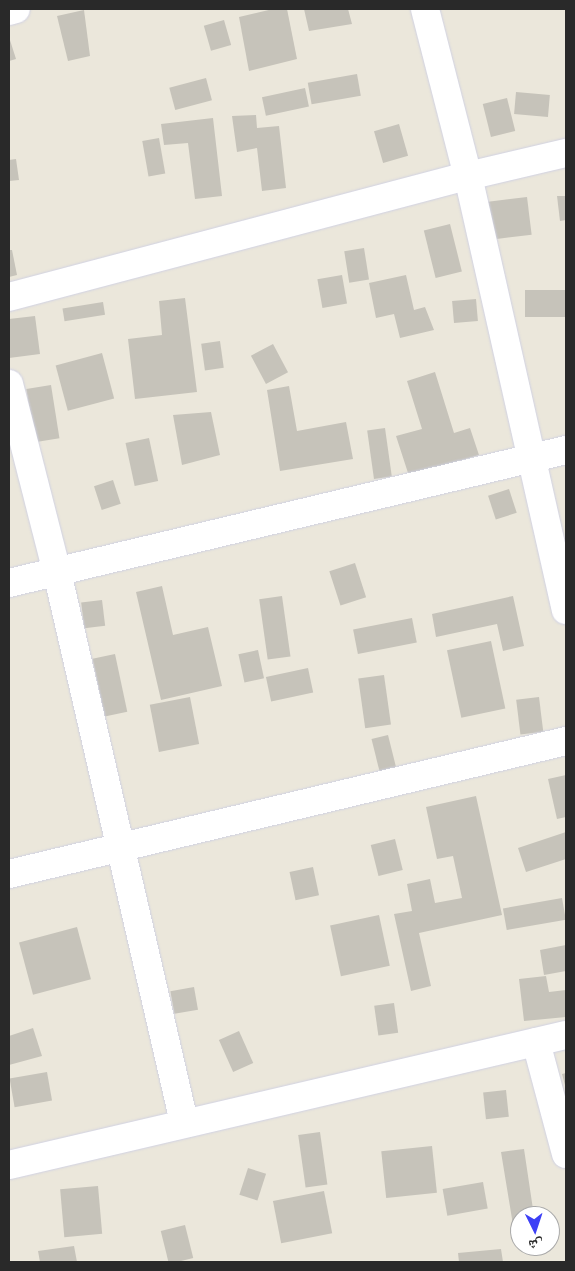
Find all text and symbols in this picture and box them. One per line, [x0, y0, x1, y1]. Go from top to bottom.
north arrow [510, 1206, 560, 1256]
text: ش [528, 1235, 544, 1254]

